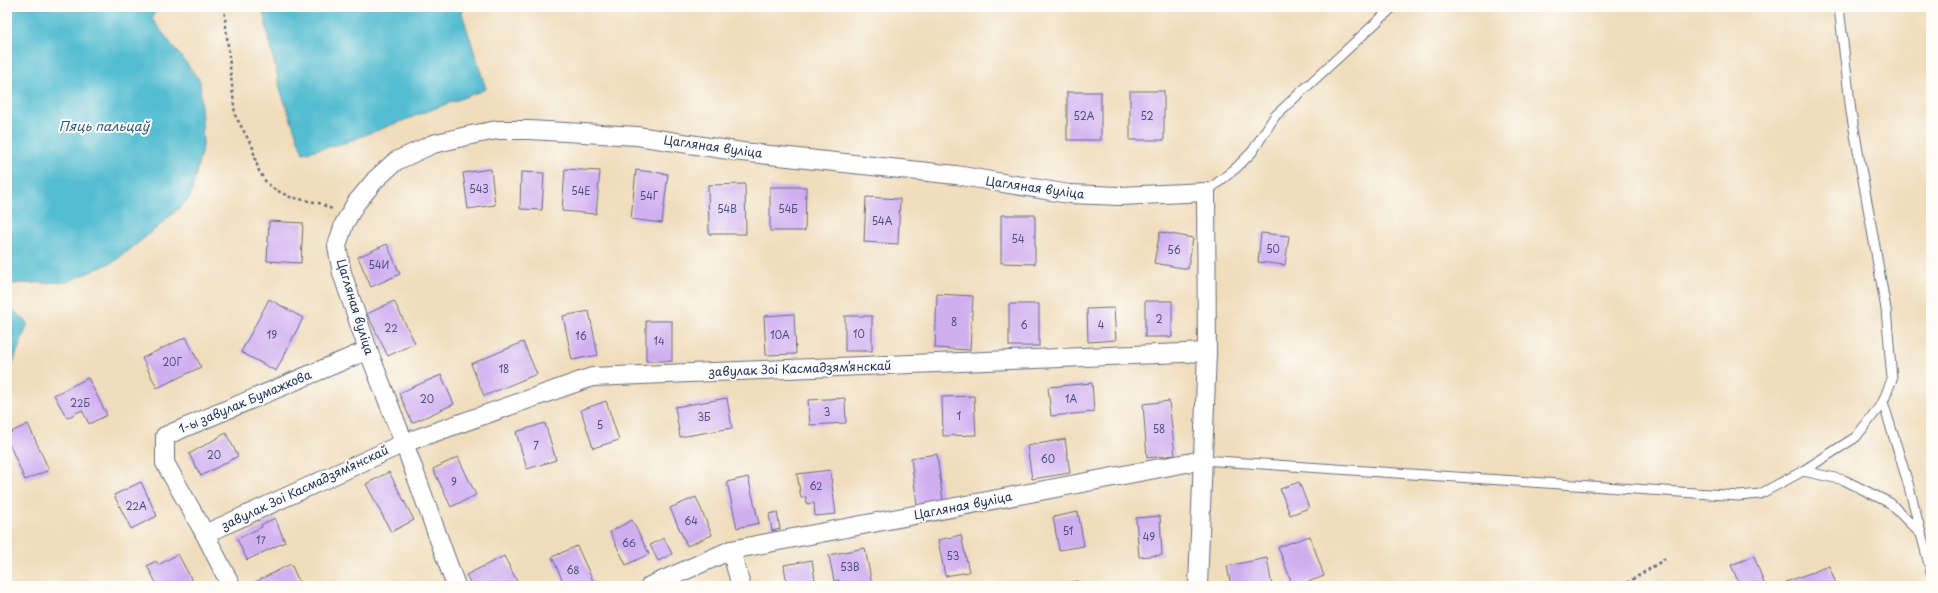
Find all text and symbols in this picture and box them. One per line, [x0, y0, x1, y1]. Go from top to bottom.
house number: 52А [1074, 108, 1095, 123]
house number: 52 [1140, 108, 1154, 123]
water label: Пяць пальцаў [59, 116, 151, 135]
street label: Цагляная вуліца [663, 130, 764, 162]
street label: Цагляная вуліца [985, 171, 1086, 203]
house number: 54З [469, 181, 489, 196]
house number: 54Е [571, 183, 591, 198]
house number: 54Г [640, 188, 659, 203]
house number: 54В [717, 201, 737, 216]
house number: 54Б [778, 201, 798, 216]
house number: 54А [872, 213, 893, 228]
house number: 54 [1011, 231, 1025, 246]
house number: 50 [1266, 241, 1280, 256]
house number: 56 [1167, 242, 1181, 257]
street label: Цагляная вуліца [333, 256, 379, 358]
house number: 54И [369, 257, 390, 272]
house number: 2 [1155, 311, 1163, 326]
house number: 8 [951, 314, 957, 329]
house number: 6 [1020, 317, 1028, 332]
house number: 4 [1098, 317, 1105, 332]
house number: 22 [384, 320, 398, 335]
house number: 10 [853, 326, 865, 341]
house number: 19 [267, 327, 277, 342]
house number: 10А [770, 327, 790, 342]
house number: 16 [575, 328, 587, 343]
house number: 14 [653, 333, 665, 348]
house number: 20Г [162, 354, 182, 369]
street label: завулак Зоі Касмадзямʼянскай [707, 356, 891, 380]
house number: 18 [499, 361, 509, 376]
street label: 1-ы завулак Бумажкова [175, 365, 314, 437]
house number: 20 [420, 391, 434, 406]
house number: 1А [1065, 391, 1077, 406]
house number: 22Б [70, 395, 90, 410]
house number: 3 [824, 404, 830, 419]
house number: 1 [957, 408, 961, 423]
house number: 3Б [697, 409, 711, 424]
house number: 5 [597, 417, 603, 432]
house number: 58 [1153, 421, 1165, 436]
house number: 7 [533, 438, 539, 453]
street label: завулак Зоі Касмадзямʼянскай [217, 440, 391, 534]
house number: 20 [207, 447, 221, 462]
house number: 60 [1041, 451, 1055, 466]
house number: 9 [451, 474, 457, 489]
house number: 62 [809, 478, 823, 493]
street label: Цагляная вуліца [912, 487, 1014, 523]
house number: 22А [125, 498, 147, 513]
house number: 64 [684, 513, 698, 528]
house number: 51 [1063, 523, 1073, 538]
house number: 49 [1143, 529, 1155, 544]
house number: 17 [256, 532, 267, 547]
house number: 66 [622, 535, 636, 550]
house number: 53 [947, 548, 959, 563]
house number: 53В [840, 559, 860, 574]
house number: 68 [566, 562, 580, 577]

